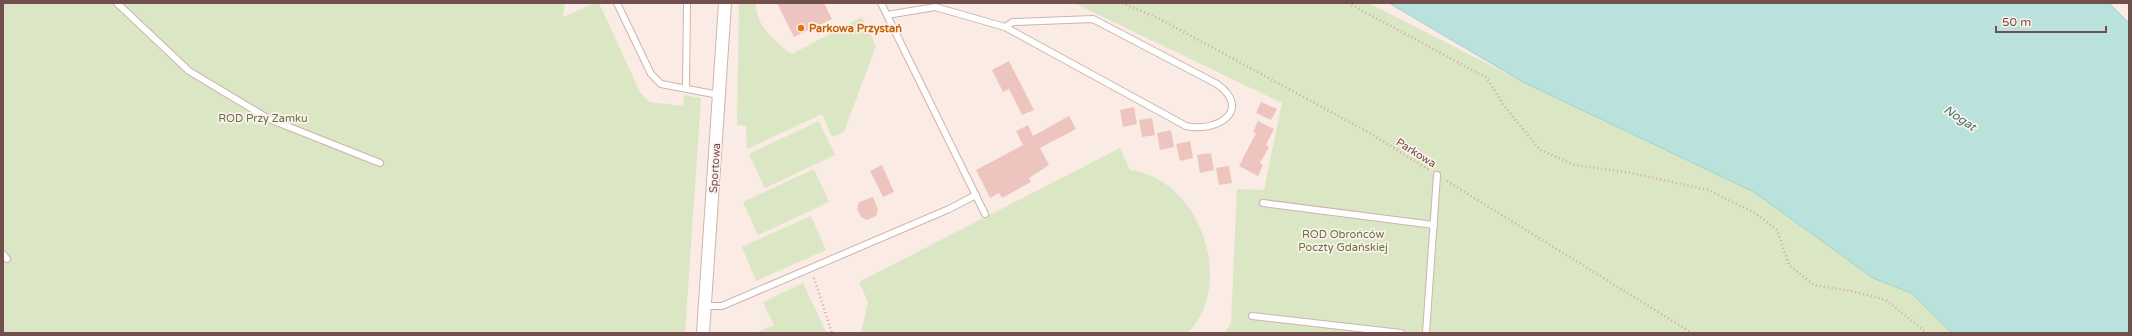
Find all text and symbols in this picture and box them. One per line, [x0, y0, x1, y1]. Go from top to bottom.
scale bar [1996, 8, 2106, 34]
text: 50 m [2002, 15, 2031, 29]
place label: Parkowa Przystań [809, 22, 902, 36]
marker: Parkowa Przystań [796, 23, 806, 33]
water label: Nogat [1941, 102, 1980, 135]
park label: ROD Przy Zamku [218, 112, 308, 125]
street label: Parkowa [1394, 136, 1438, 170]
street label: Sportowa [707, 143, 723, 193]
park label: ROD Obrońców Poczty Gdańskiej [1298, 228, 1388, 254]

